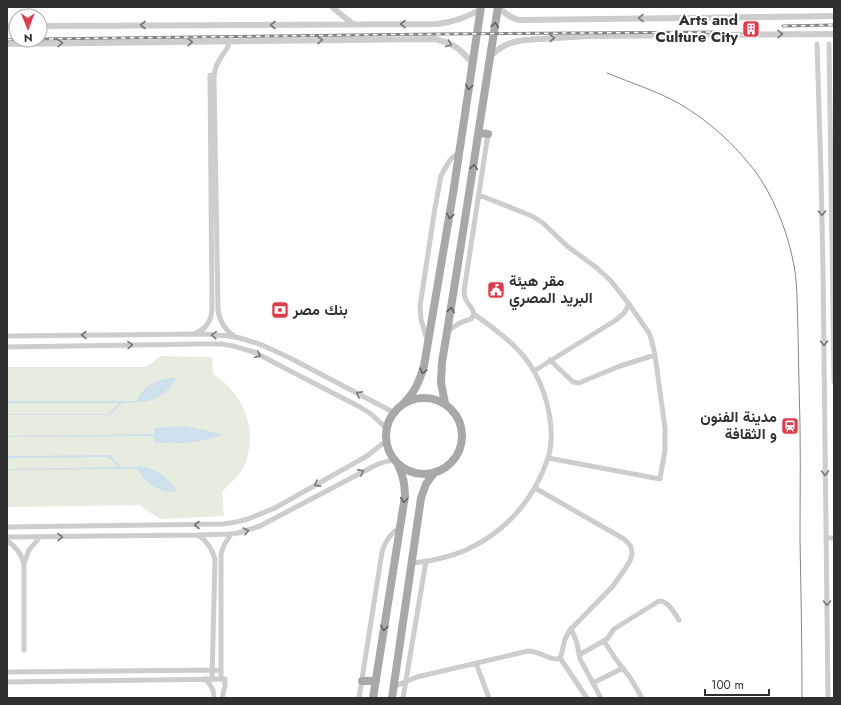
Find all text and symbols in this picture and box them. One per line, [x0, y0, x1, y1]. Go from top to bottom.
north arrow [8, 8, 48, 48]
place label: Arts and Culture City [655, 9, 738, 48]
one-way arrow [638, 14, 644, 22]
building icon: Arts and Culture City [741, 19, 761, 39]
one-way arrow [400, 20, 406, 28]
one-way arrow [140, 21, 146, 29]
one-way arrow [270, 21, 276, 29]
one-way arrow [490, 22, 499, 28]
text: N [24, 30, 33, 46]
one-way arrow [777, 30, 783, 39]
one-way arrow [549, 34, 555, 43]
one-way arrow [317, 36, 323, 44]
one-way arrow [187, 38, 193, 46]
one-way arrow [57, 39, 63, 47]
one-way arrow [446, 39, 453, 47]
one-way arrow [465, 84, 474, 90]
one-way arrow [469, 164, 478, 171]
one-way arrow [818, 210, 826, 216]
one-way arrow [446, 213, 454, 219]
place label: مقر هيئة البريد المصري [509, 270, 593, 311]
public building icon: مقر هيئة البريد المصري [486, 280, 506, 300]
place label: بنك مصر [292, 299, 348, 321]
bank icon: بنك مصر [270, 300, 290, 320]
one-way arrow [446, 307, 455, 313]
one-way arrow [211, 330, 217, 339]
one-way arrow [81, 331, 87, 339]
one-way arrow [820, 340, 828, 346]
one-way arrow [127, 341, 133, 349]
one-way arrow [254, 350, 262, 358]
one-way arrow [419, 368, 428, 375]
one-way arrow [356, 392, 363, 399]
place label: مدينة الفنون و الثقافة [700, 406, 777, 445]
station icon: مدينة الفنون و الثقافة [780, 416, 800, 436]
one-way arrow [357, 470, 365, 477]
one-way arrow [821, 470, 830, 476]
one-way arrow [314, 479, 321, 486]
one-way arrow [400, 497, 409, 503]
one-way arrow [194, 520, 200, 529]
one-way arrow [242, 527, 249, 536]
one-way arrow [57, 532, 63, 541]
one-way arrow [823, 600, 831, 606]
one-way arrow [380, 625, 389, 631]
scale bar [705, 671, 769, 697]
text: 100 m [711, 676, 744, 694]

